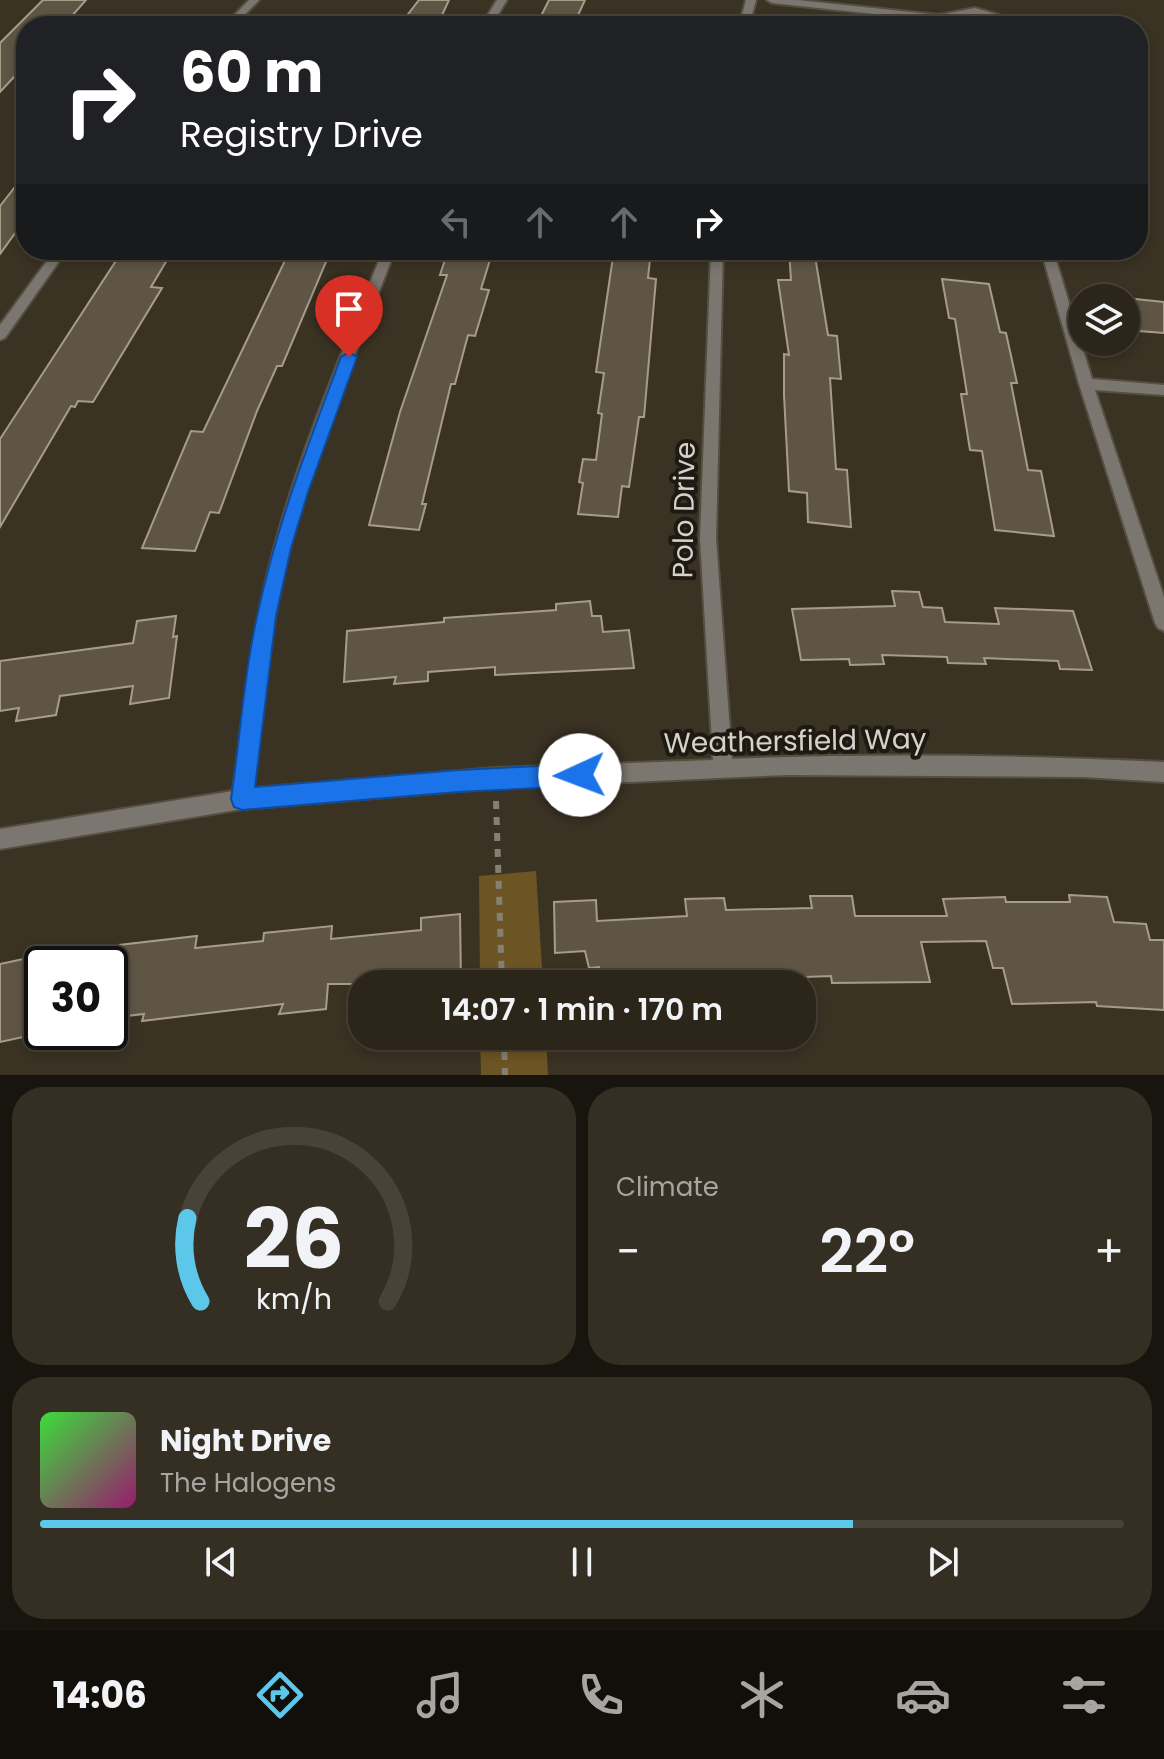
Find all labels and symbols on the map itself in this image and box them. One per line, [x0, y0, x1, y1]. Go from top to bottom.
pin [315, 275, 383, 357]
street label: Polo Drive [663, 441, 705, 579]
street label: Weathersfield Way [663, 719, 927, 763]
position arrow [538, 733, 622, 817]
speed limit sign: 30 [24, 946, 128, 1050]

